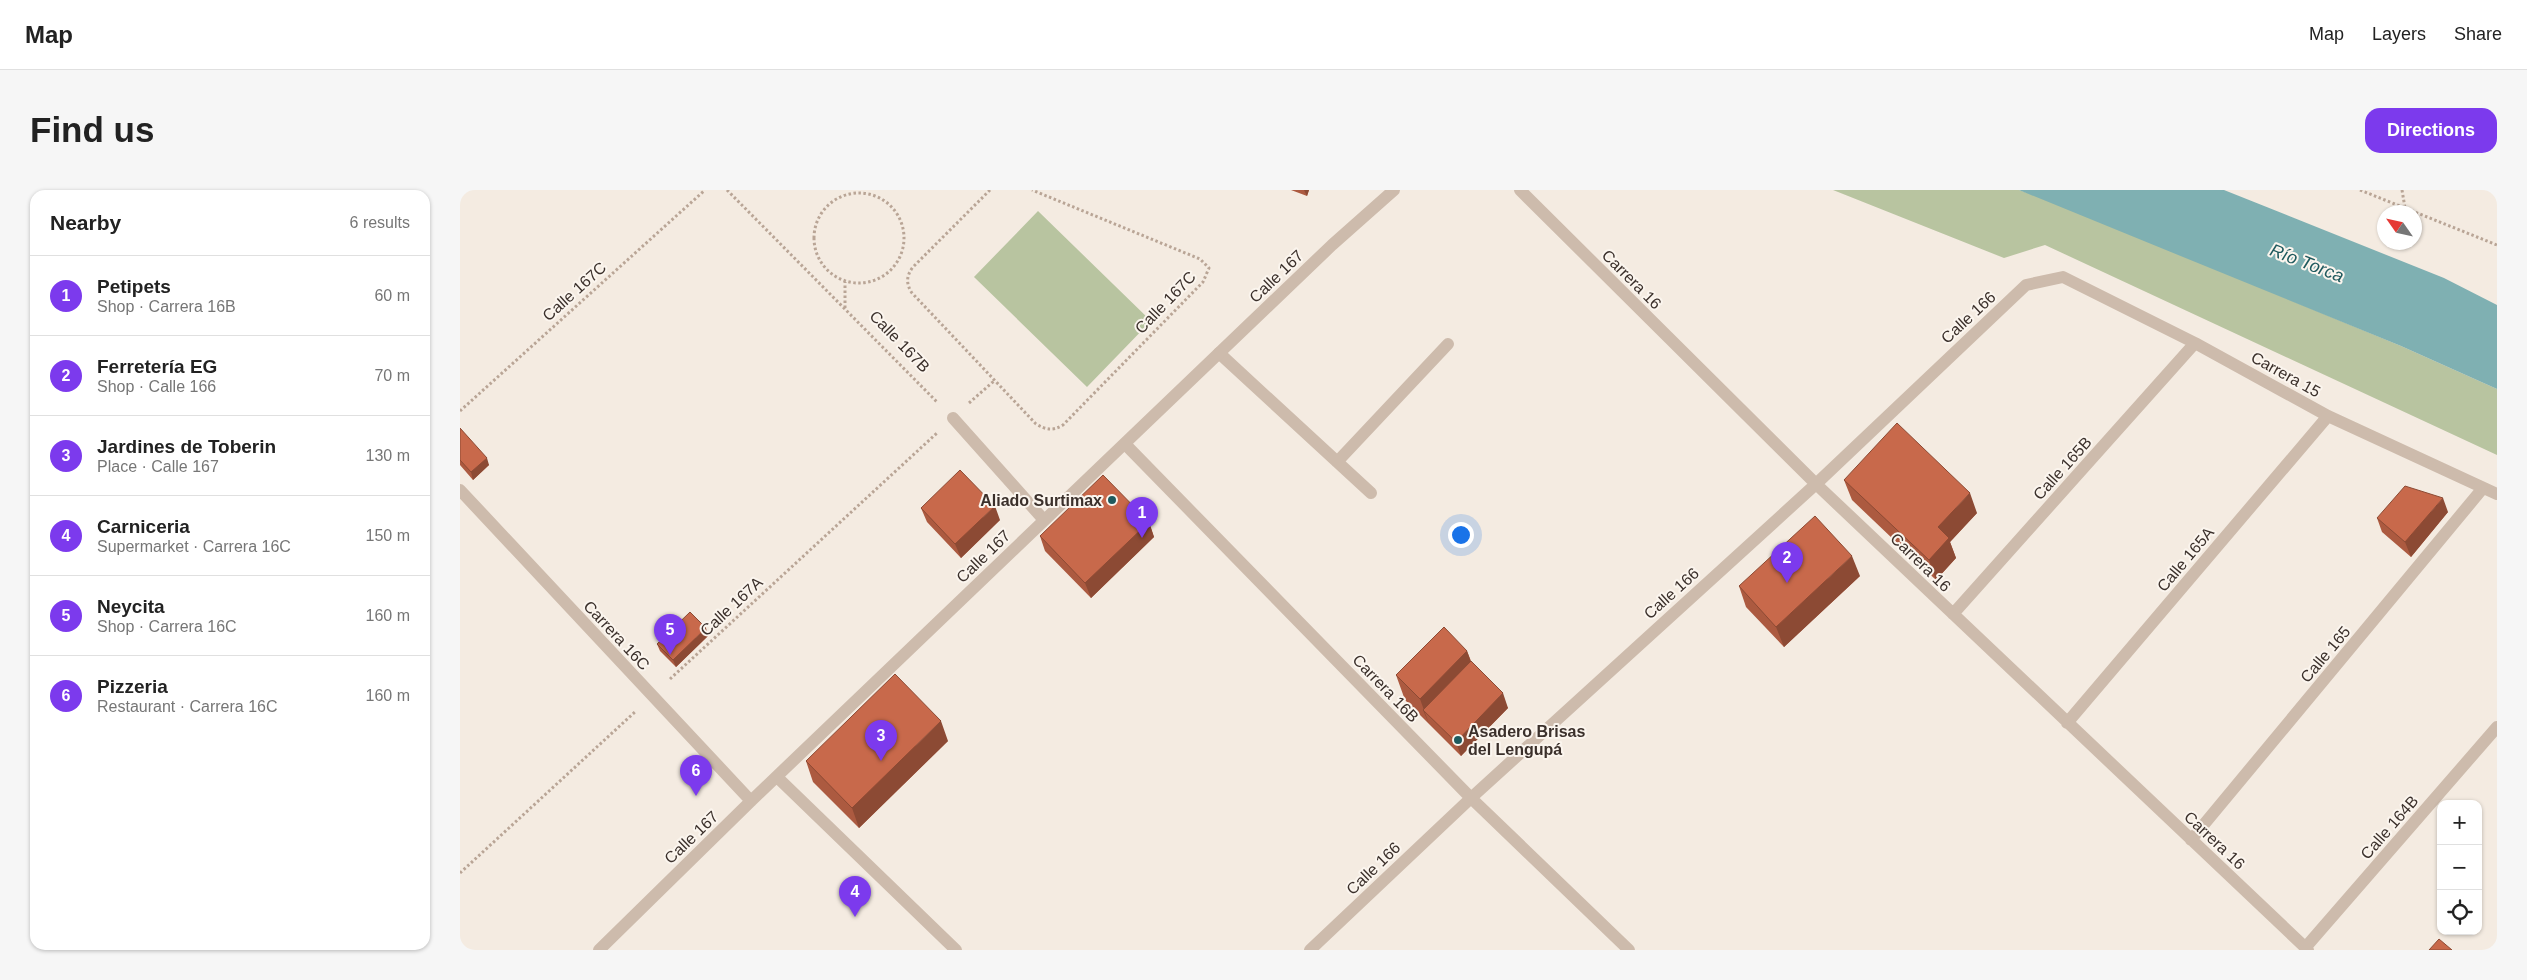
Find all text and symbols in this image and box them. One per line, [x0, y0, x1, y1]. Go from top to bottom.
text: Map [25, 21, 73, 48]
text: Map [2309, 24, 2344, 44]
text: Layers [2372, 24, 2426, 44]
text: Share [2454, 24, 2502, 44]
button: Directions [2365, 108, 2497, 153]
text: Find us [30, 110, 154, 149]
north arrow [2377, 205, 2422, 250]
text: Nearby [50, 211, 121, 234]
text: 6 results [350, 214, 410, 231]
water label: Río Torca [2267, 240, 2347, 286]
street label: Carrera 16 [1599, 246, 1665, 312]
street label: Calle 167 [1246, 247, 1307, 306]
street label: Calle 167C [539, 259, 609, 324]
street label: Calle 167C [1132, 268, 1199, 337]
text: Petipets [97, 276, 171, 297]
text: 1 [62, 287, 70, 304]
text: 60 m [374, 287, 410, 304]
street label: Calle 166 [1938, 288, 1999, 347]
text: Shop · Carrera 16B [97, 298, 236, 315]
street label: Calle 167B [866, 307, 933, 375]
street label: Carrera 15 [2248, 348, 2323, 400]
text: Ferretería EG [97, 356, 217, 377]
text: 2 [62, 367, 70, 384]
text: 70 m [374, 367, 410, 384]
text: Shop · Calle 166 [97, 378, 216, 395]
street label: Calle 165B [2030, 434, 2095, 503]
text: Jardines de Toberin [97, 436, 276, 457]
text: 3 [62, 447, 70, 464]
text: 130 m [366, 447, 410, 464]
text: Place · Calle 167 [97, 458, 219, 475]
place label: Aliado Surtimax [980, 492, 1102, 509]
marker: Aliado Surtimax [1106, 494, 1118, 506]
pin: 1 [1126, 497, 1158, 538]
text: Carniceria [97, 516, 190, 537]
your location [1448, 522, 1474, 548]
street label: Calle 165A [2154, 524, 2217, 595]
text: 4 [62, 527, 70, 544]
text: 150 m [366, 527, 410, 544]
street label: Calle 167 [953, 527, 1014, 586]
street label: Carrera 16 [1887, 530, 1954, 595]
text: Supermarket · Carrera 16C [97, 538, 291, 555]
pin: 2 [1771, 542, 1803, 583]
street label: Calle 166 [1641, 564, 1702, 622]
street label: Calle 167A [697, 573, 766, 639]
text: Neycita [97, 596, 165, 617]
street label: Carrera 16C [580, 597, 653, 673]
text: 5 [62, 607, 70, 624]
text: 160 m [366, 607, 410, 624]
pin: 5 [654, 614, 686, 655]
text: Shop · Carrera 16C [97, 618, 237, 635]
street label: Calle 165 [2297, 623, 2354, 686]
street label: Carrera 16B [1349, 651, 1422, 726]
text: Pizzeria [97, 676, 168, 697]
text: 6 [62, 687, 70, 704]
text: 160 m [366, 687, 410, 704]
text: Restaurant · Carrera 16C [97, 698, 278, 715]
pin: 3 [865, 720, 897, 761]
place label: Asadero Brisas del Lengupá [1468, 723, 1585, 758]
marker: Asadero Brisas del Lengupá [1452, 734, 1464, 746]
pin: 6 [680, 755, 712, 796]
street label: Calle 164B [2357, 792, 2421, 862]
map controls [2437, 800, 2482, 935]
button: + [2437, 800, 2482, 845]
street label: Calle 167 [661, 808, 722, 867]
street label: Carrera 16 [2181, 808, 2248, 873]
street label: Calle 166 [1343, 839, 1404, 898]
button: − [2437, 845, 2482, 890]
pin: 4 [839, 876, 871, 917]
button: locate [2437, 890, 2482, 935]

